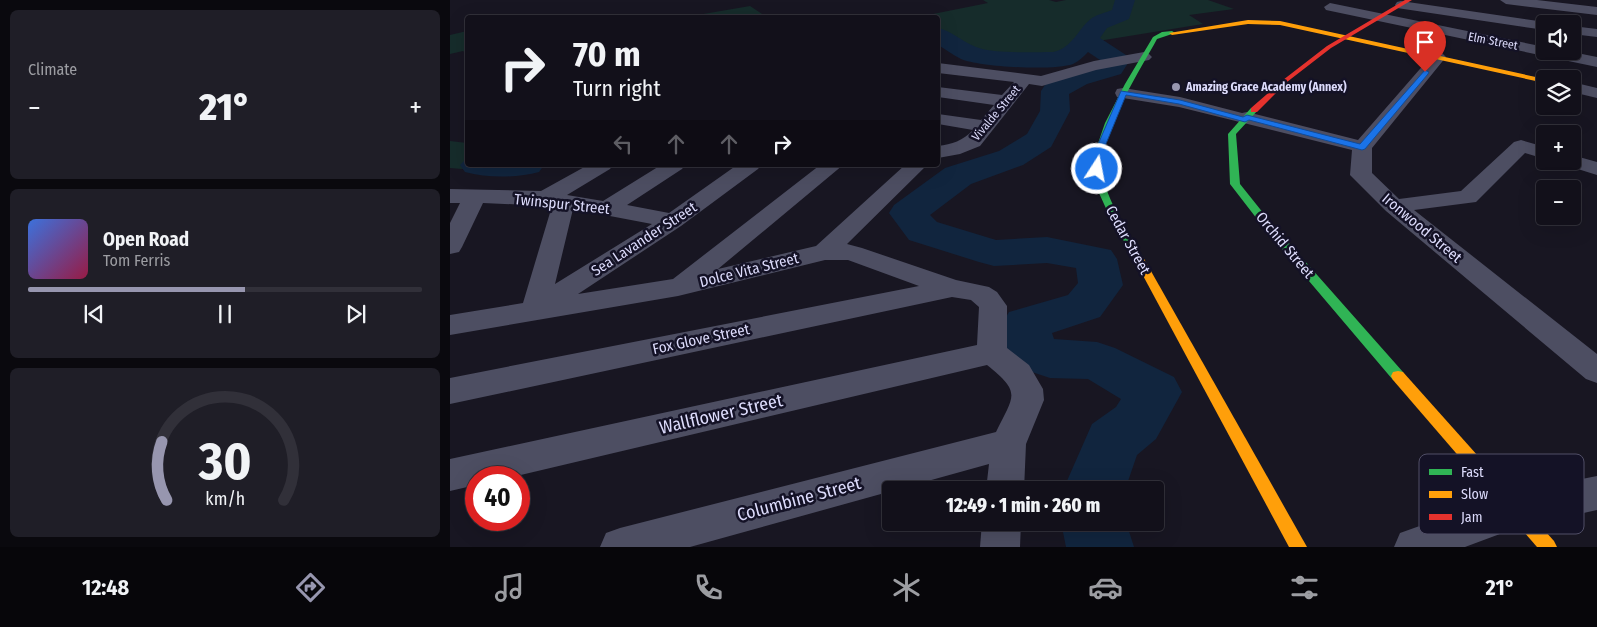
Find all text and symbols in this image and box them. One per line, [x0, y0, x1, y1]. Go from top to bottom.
map controls [1536, 15, 1581, 225]
button: sound [1536, 15, 1581, 60]
pin [1404, 21, 1446, 72]
icon: arrive [1411, 28, 1439, 56]
street label: Elm Street [1467, 29, 1519, 53]
text: 70 m [573, 33, 641, 75]
icon: right [490, 35, 555, 100]
text: Climate [28, 60, 77, 79]
button: layers [1536, 70, 1581, 115]
text: Turn right [573, 75, 661, 102]
place label: Amazing Grace Academy (Annex) [1185, 80, 1347, 94]
marker: Amazing Grace Academy (Annex) [1170, 81, 1182, 93]
street label: Vivalde Street [969, 82, 1023, 143]
text: 21° [199, 84, 251, 130]
text: − [28, 91, 41, 124]
text: + [409, 91, 422, 124]
button: + [1536, 125, 1581, 170]
icon: left [609, 130, 637, 158]
icon: ahead [662, 130, 690, 158]
icon: ahead [715, 130, 743, 158]
icon: right [768, 130, 796, 158]
position arrow [1070, 142, 1122, 194]
button: − [1536, 180, 1581, 225]
street label: Ironwood Street [1378, 189, 1466, 267]
street label: Twinspur Street [513, 190, 611, 218]
street label: Sea Lavander Street [588, 198, 700, 280]
street label: Cedar Street [1102, 203, 1154, 278]
street label: Orchid Street [1252, 208, 1318, 282]
text: Open Road [103, 228, 189, 251]
street label: Dolce Vita Street [698, 249, 801, 291]
text: Tom Ferris [103, 251, 170, 270]
icon: previous [80, 300, 108, 328]
icon: pause [211, 300, 239, 328]
icon: next [342, 300, 370, 328]
street label: Fox Glove Street [651, 320, 751, 358]
street label: Wallflower Street [657, 389, 785, 439]
text: 30 [198, 430, 252, 493]
legend [1419, 454, 1584, 534]
text: Fast [1461, 464, 1484, 481]
speed limit sign: 40 [465, 466, 530, 531]
street label: Columbine Street [735, 472, 863, 526]
text: Slow [1461, 486, 1488, 503]
text: km/h [205, 488, 245, 510]
text: 12:49 · 1 min · 260 m [946, 494, 1100, 517]
text: Jam [1461, 509, 1482, 526]
icon: directions [293, 570, 328, 605]
icon: music [492, 570, 527, 605]
icon: phone [691, 570, 726, 605]
icon: climate [889, 570, 924, 605]
icon: car [1088, 570, 1123, 605]
icon: filters [1287, 570, 1322, 605]
text: 12:48 [82, 574, 129, 601]
text: 21° [1486, 574, 1515, 601]

